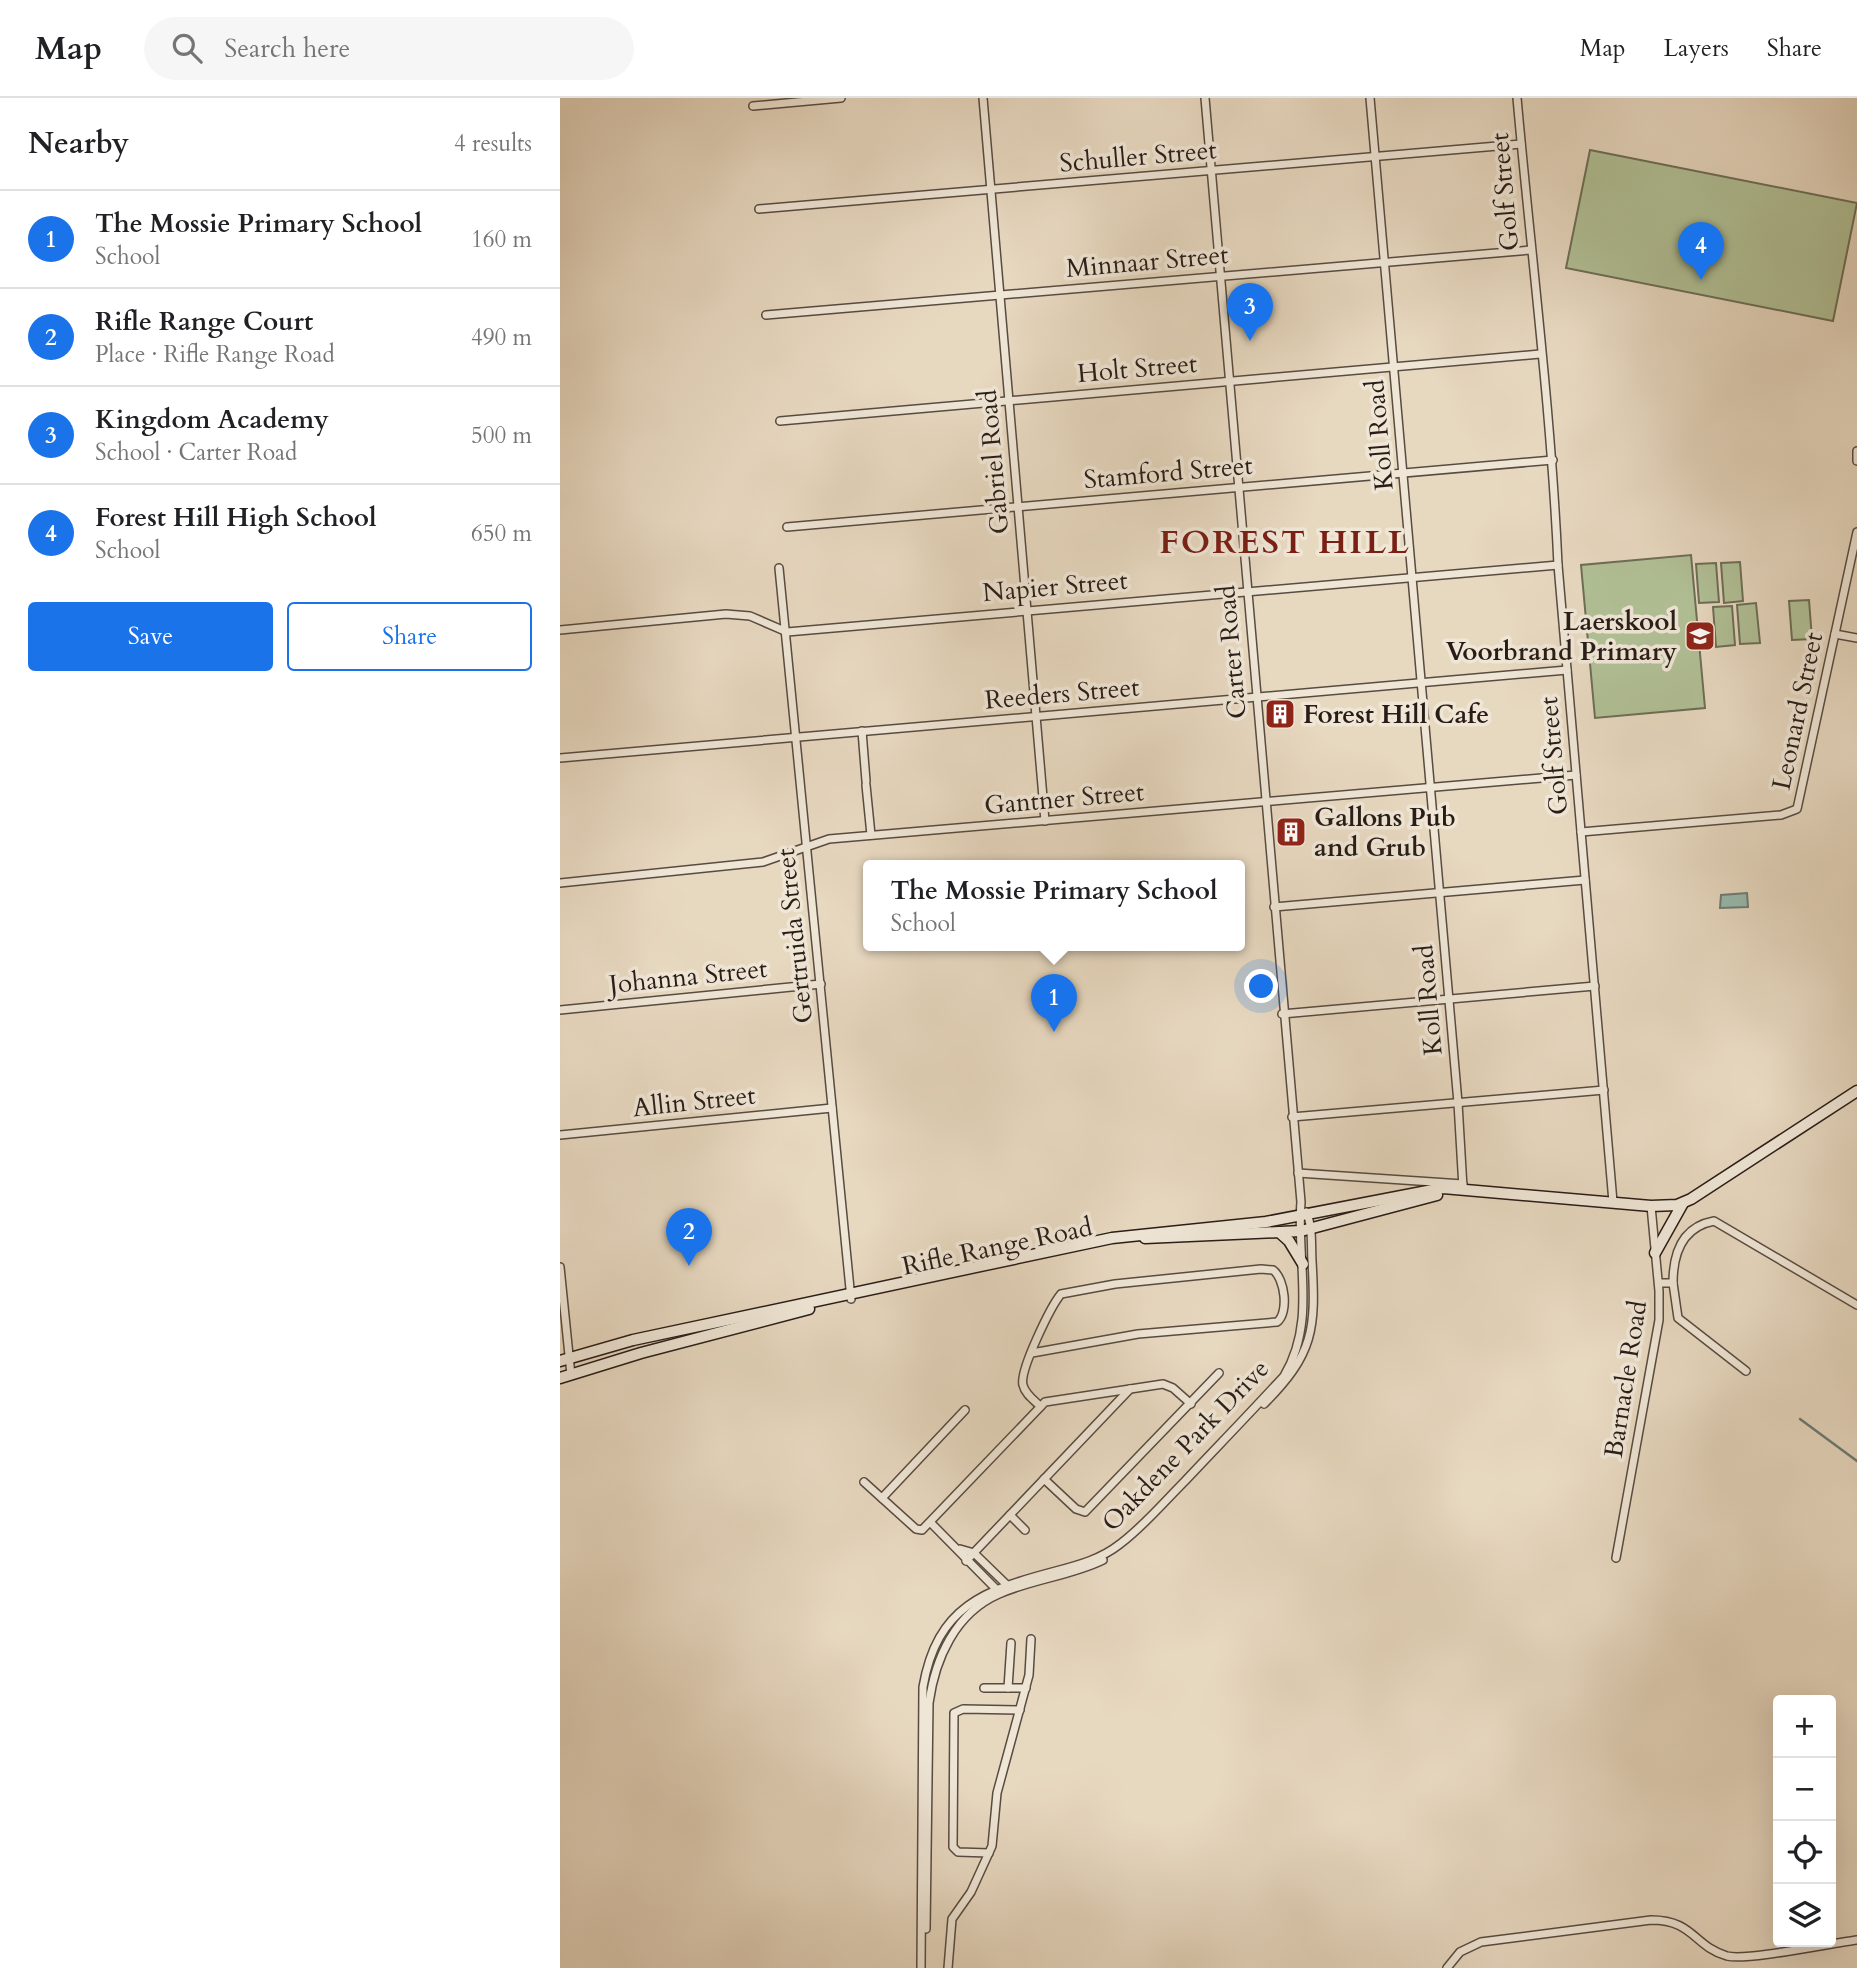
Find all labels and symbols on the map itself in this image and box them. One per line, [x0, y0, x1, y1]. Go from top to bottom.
street label: Golf Street [1482, 131, 1527, 253]
street label: Schuller Street [1058, 132, 1218, 181]
pin: 4 [1678, 222, 1724, 280]
street label: Minnaar Street [1064, 237, 1230, 286]
pin: 3 [1227, 283, 1273, 341]
street label: Holt Street [1076, 346, 1198, 391]
street label: Koll Road [1357, 378, 1402, 492]
street label: Gabriel Road [970, 388, 1017, 536]
street label: Stamford Street [1082, 448, 1254, 497]
district label: FOREST HILL [1159, 520, 1411, 565]
street label: Napier Street [981, 563, 1129, 610]
street label: Carter Road [1208, 583, 1255, 720]
place label: Laerskool Voorbrand Primary [1446, 604, 1677, 669]
school or university icon: Laerskool Voorbrand Primary [1683, 619, 1717, 653]
street label: Leonard Street [1764, 629, 1831, 793]
street label: Reeders Street [983, 669, 1141, 718]
street label: Golf Street [1531, 695, 1576, 817]
building icon: Forest Hill Cafe [1263, 697, 1297, 731]
place label: Forest Hill Cafe [1303, 697, 1489, 732]
street label: Gantner Street [983, 774, 1145, 823]
place label: Gallons Pub and Grub [1314, 800, 1456, 865]
building icon: Gallons Pub and Grub [1274, 815, 1308, 849]
street label: Gertruida Street [768, 847, 821, 1025]
street label: Koll Road [1406, 943, 1451, 1057]
street label: Johanna Street [603, 951, 769, 1003]
your location [1244, 969, 1278, 1003]
pin: 1 [1031, 974, 1077, 1032]
street label: Allin Street [631, 1078, 757, 1125]
pin: 2 [666, 1208, 712, 1266]
street label: Rifle Range Road [899, 1209, 1096, 1284]
street label: Barnacle Road [1596, 1298, 1655, 1460]
street label: Oakdene Park Drive [1094, 1352, 1277, 1539]

